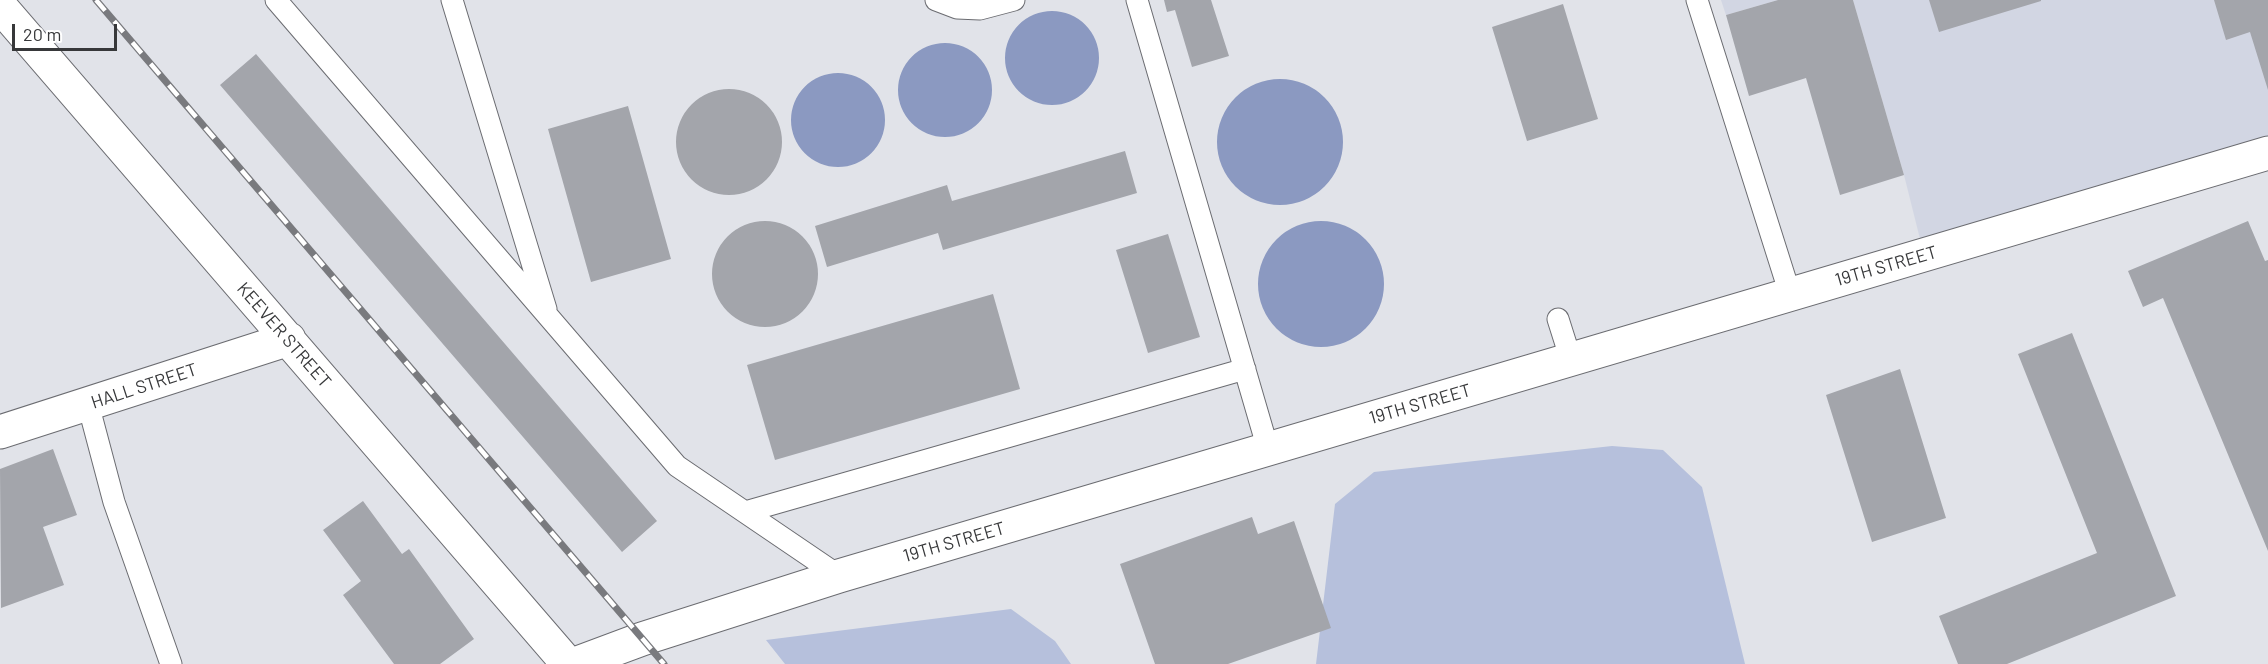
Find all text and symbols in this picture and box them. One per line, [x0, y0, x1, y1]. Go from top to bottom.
scale bar [15, 12, 120, 50]
text: 20 m [23, 23, 61, 45]
street label: 19TH STREET [1833, 241, 1939, 291]
street label: KEEVER STREET [232, 278, 336, 392]
street label: HALL STREET [88, 359, 200, 413]
street label: 19TH STREET [1367, 379, 1473, 429]
street label: 19TH STREET [901, 517, 1007, 567]

